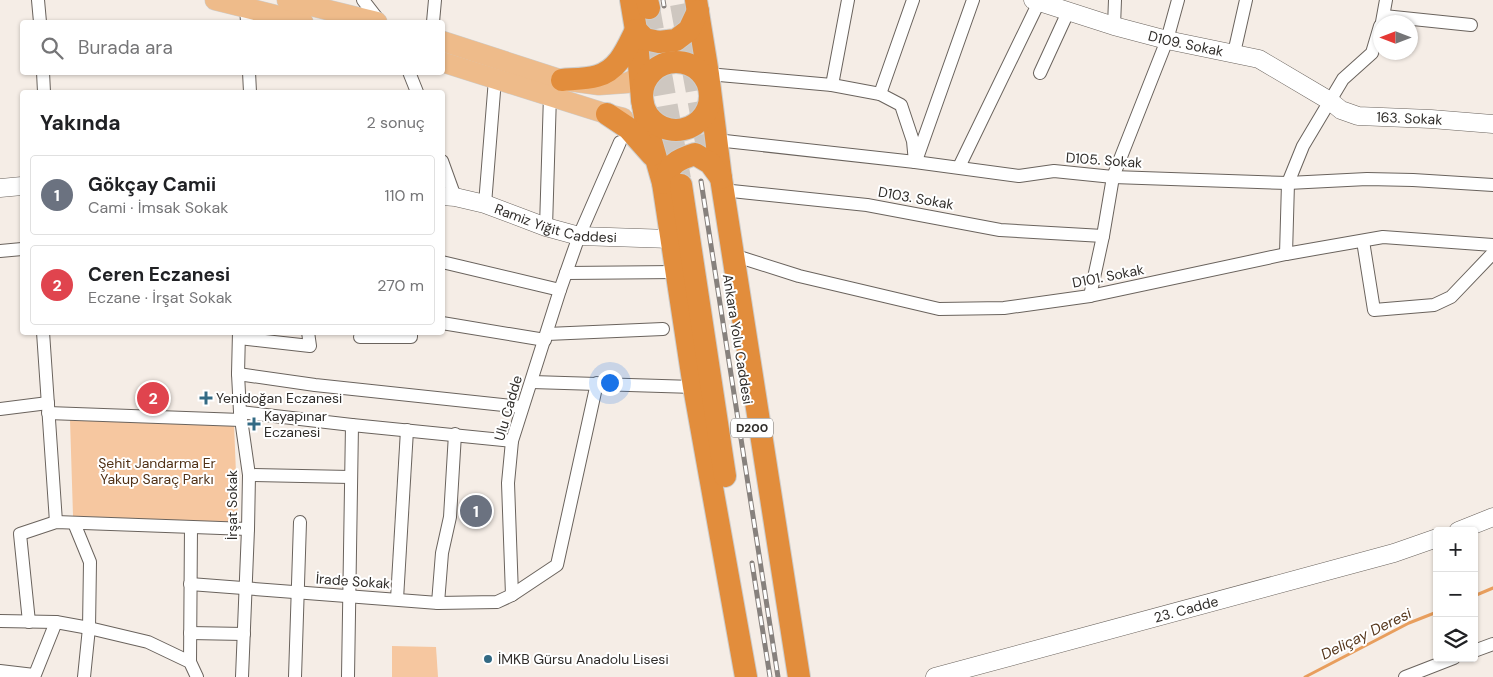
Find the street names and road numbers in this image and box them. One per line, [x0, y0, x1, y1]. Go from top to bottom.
street label: D109. Sokak [1146, 26, 1225, 60]
street label: 163. Sokak [1376, 108, 1443, 129]
street label: D105. Sokak [1065, 148, 1143, 172]
street label: D103. Sokak [877, 182, 955, 214]
street label: Ramiz Yiğit Caddesi [492, 199, 617, 246]
street label: D101. Sokak [1071, 260, 1145, 292]
street label: Ankara Yolu Caddesi [719, 272, 757, 406]
street label: Ulu Cadde [490, 373, 526, 443]
road number: D200 [731, 418, 773, 438]
street label: İrşat Sokak [223, 470, 241, 540]
street label: İrade Sokak [315, 569, 391, 593]
street label: 23. Cadde [1152, 592, 1220, 626]

